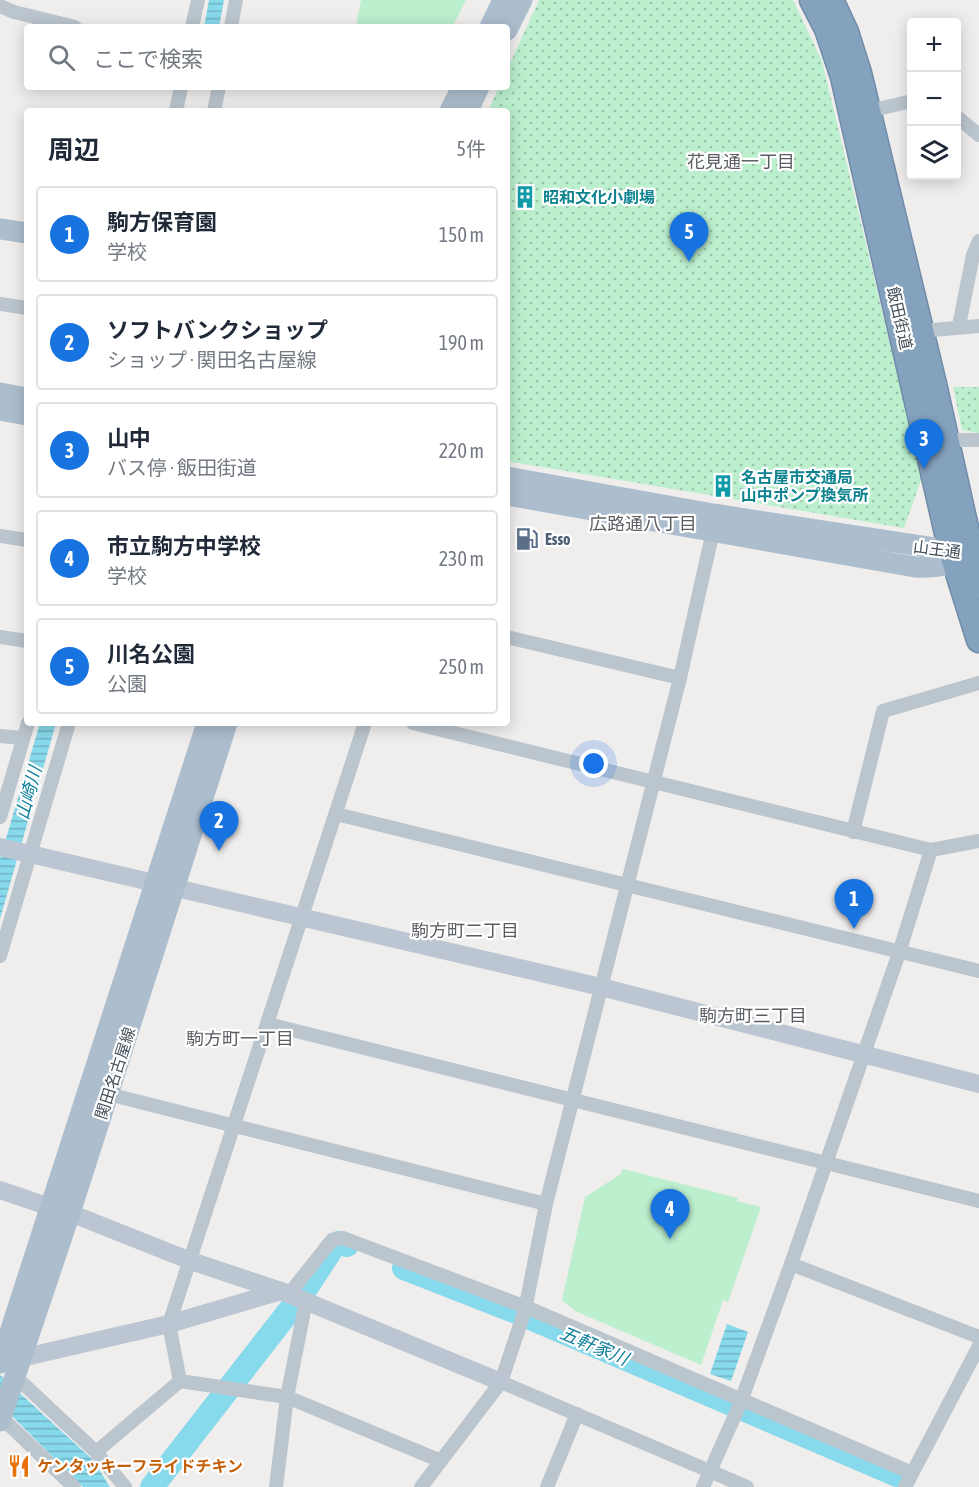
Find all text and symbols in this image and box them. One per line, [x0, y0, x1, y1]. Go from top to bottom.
map controls [907, 18, 961, 180]
button: + [907, 18, 961, 72]
search box [24, 24, 510, 90]
icon: search [45, 41, 78, 74]
text: ここで検索 [93, 46, 203, 72]
button: − [907, 72, 961, 126]
button: layers [907, 126, 961, 180]
text: 周辺 [48, 135, 100, 165]
text: 5件 [457, 137, 486, 160]
district label: 花見通一丁目 [687, 151, 795, 172]
building icon: 昭和文化小劇場 [512, 184, 538, 210]
place label: 昭和文化小劇場 [543, 188, 655, 206]
text: 駒方保育園 [107, 209, 217, 235]
pin: 5 [670, 212, 708, 262]
text: 1 [65, 223, 74, 246]
text: 150 m [439, 223, 484, 246]
text: 学校 [107, 240, 147, 263]
street label: 飯田街道 [884, 285, 916, 351]
text: ソフトバンクショップ [107, 317, 328, 343]
text: 2 [65, 331, 74, 354]
text: 190 m [439, 331, 484, 354]
text: ショップ · 関田名古屋線 [107, 348, 317, 371]
pin: 3 [904, 420, 944, 469]
text: 山中 [107, 425, 151, 451]
text: 3 [65, 439, 74, 462]
text: 220 m [439, 439, 484, 462]
text: バス停 · 飯田街道 [107, 456, 257, 479]
place label: 名古屋市交通局 山中ポンプ換気所 [741, 468, 869, 504]
building icon: 名古屋市交通局 山中ポンプ換気所 [710, 473, 736, 499]
district label: 広路通八丁目 [589, 513, 697, 534]
fuel station icon: Esso [514, 526, 540, 552]
place label: Esso [545, 530, 571, 548]
text: 市立駒方中学校 [107, 533, 261, 559]
street label: 山王通 [912, 537, 962, 561]
text: 4 [65, 547, 74, 570]
text: 230 m [439, 547, 484, 570]
text: 学校 [107, 564, 147, 587]
text: 川名公園 [107, 641, 195, 667]
text: 5 [65, 655, 74, 678]
text: 250 m [439, 655, 484, 678]
text: 公園 [107, 672, 147, 695]
your location [579, 749, 608, 778]
water label: 山崎川 [11, 762, 46, 822]
pin: 2 [200, 802, 238, 851]
pin: 1 [834, 880, 874, 929]
district label: 駒方町二丁目 [411, 920, 519, 941]
district label: 駒方町三丁目 [699, 1005, 807, 1026]
street label: 関田名古屋線 [92, 1025, 138, 1121]
district label: 駒方町一丁目 [186, 1028, 294, 1049]
pin: 4 [650, 1190, 690, 1239]
water label: 五軒家川 [557, 1322, 633, 1370]
restaurant icon: ケンタッキーフライドチキン [6, 1453, 32, 1479]
place label: ケンタッキーフライドチキン [37, 1457, 243, 1475]

